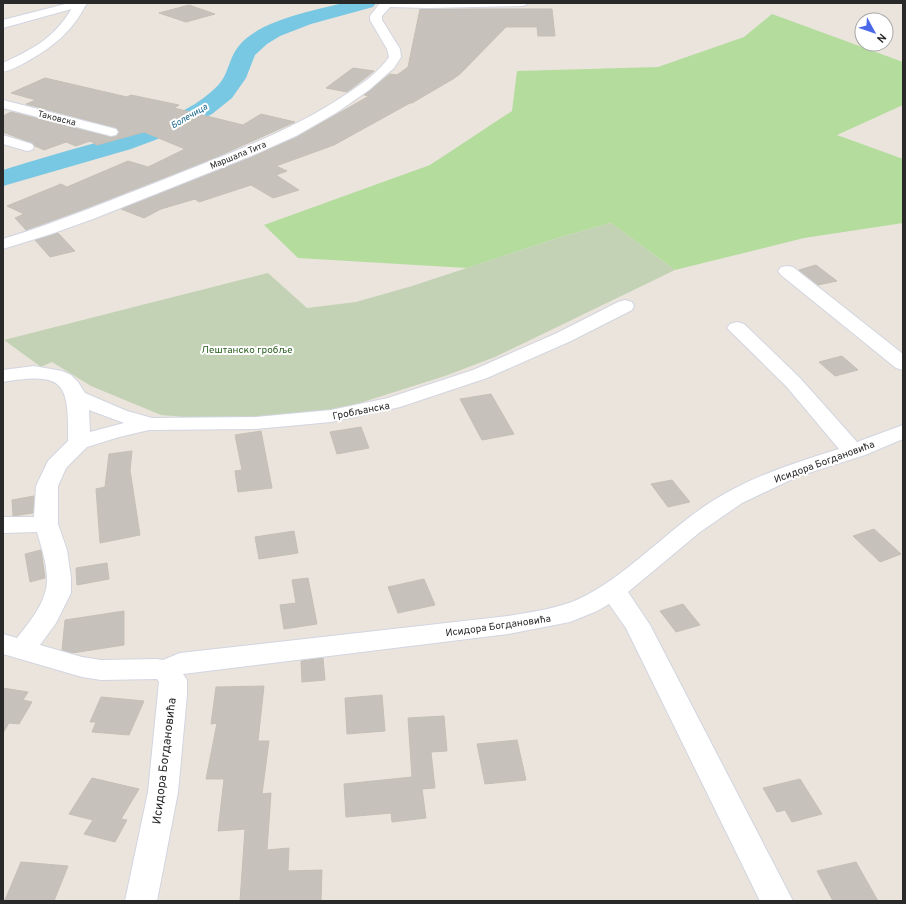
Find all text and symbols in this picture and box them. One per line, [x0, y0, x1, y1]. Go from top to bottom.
north arrow [854, 12, 894, 52]
text: N [873, 30, 889, 45]
water label: Болечица [169, 101, 210, 131]
street label: Таковска [37, 108, 77, 129]
street label: Маршала Тита [208, 139, 268, 172]
park label: Лештанско гробље [201, 344, 293, 357]
street label: Гробљанска [332, 400, 391, 423]
street label: Исидора Богдановића [772, 438, 877, 487]
street label: Исидора Богдановића [445, 613, 552, 640]
street label: Исидора Богдановића [149, 697, 181, 825]

